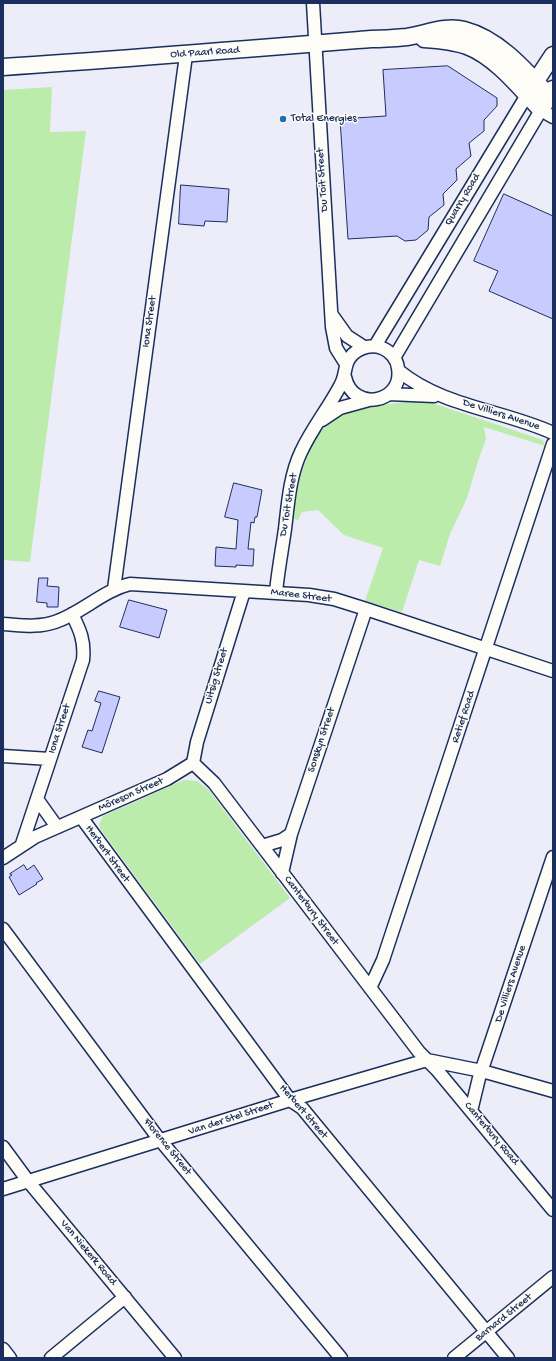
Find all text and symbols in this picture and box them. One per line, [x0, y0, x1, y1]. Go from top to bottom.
street label: Old Paarl Road [170, 44, 240, 62]
place label: Total Energies [291, 112, 357, 126]
marker: Total Energies [278, 114, 288, 124]
street label: Du Toit Street [314, 148, 332, 212]
street label: Quarry Road [442, 172, 484, 228]
street label: Iona Street [140, 296, 160, 348]
street label: De Villiers Avenue [461, 396, 541, 434]
street label: Du Toit Street [277, 472, 301, 538]
street label: Maree Street [270, 586, 332, 606]
street label: Uitsig Street [202, 646, 232, 706]
street label: Retief Road [449, 689, 479, 745]
street label: Iona Street [46, 702, 74, 756]
street label: Sonskyn Street [305, 706, 339, 774]
street label: Môreson Street [96, 775, 166, 815]
street label: Herbert Street [82, 823, 132, 885]
street label: Canterbury Street [281, 874, 341, 948]
street label: De Villiers Avenue [492, 944, 530, 1024]
street label: Herbert Street [276, 1082, 330, 1142]
street label: Van der Stel Street [187, 1099, 275, 1139]
street label: Canterbury Road [461, 1100, 521, 1168]
street label: Florence Street [140, 1116, 194, 1178]
street label: Van Niekerk Road [57, 1218, 119, 1288]
street label: Barnard Street [473, 1291, 535, 1345]

